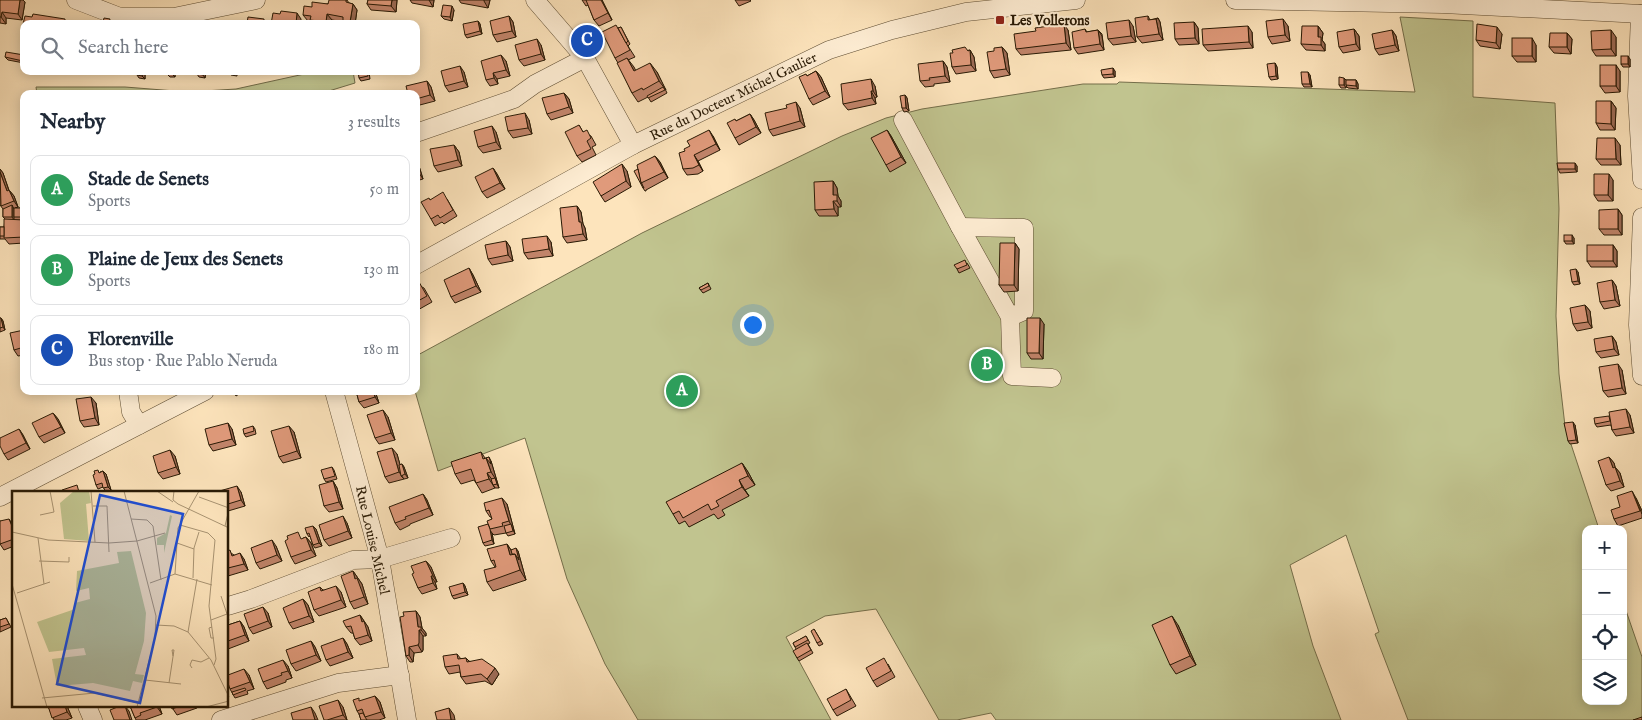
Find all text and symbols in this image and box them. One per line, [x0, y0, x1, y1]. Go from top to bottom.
place label: Les Vollerons [1010, 12, 1090, 30]
marker: Les Vollerons [994, 14, 1006, 26]
search box [20, 20, 420, 75]
pin: C [571, 22, 603, 60]
icon: search [38, 34, 66, 62]
text: Search here [78, 36, 169, 60]
street label: Rue du Docteur Michel Gaulier [647, 49, 820, 145]
text: Nearby [40, 109, 105, 136]
text: 3 results [348, 113, 400, 133]
text: Stade de Senets [88, 168, 209, 192]
text: A [52, 180, 62, 200]
text: 50 m [370, 180, 399, 200]
text: Sports [88, 192, 130, 212]
text: Plaine de Jeux des Senets [88, 248, 283, 272]
text: B [52, 260, 62, 280]
text: 130 m [363, 260, 399, 280]
text: Sports [88, 272, 130, 292]
your location [740, 312, 766, 338]
text: Florenville [88, 328, 174, 352]
text: C [51, 340, 63, 360]
text: 180 m [363, 340, 399, 360]
pin: B [971, 346, 1003, 384]
text: Bus stop · Rue Pablo Neruda [88, 352, 277, 372]
pin: A [666, 372, 698, 410]
street label: Rue Louise Michel [351, 484, 393, 596]
inset map [12, 491, 229, 708]
map controls [1582, 525, 1627, 705]
button: + [1582, 525, 1627, 570]
button: − [1582, 570, 1627, 615]
button: locate [1582, 615, 1627, 660]
button: layers [1582, 660, 1627, 705]

